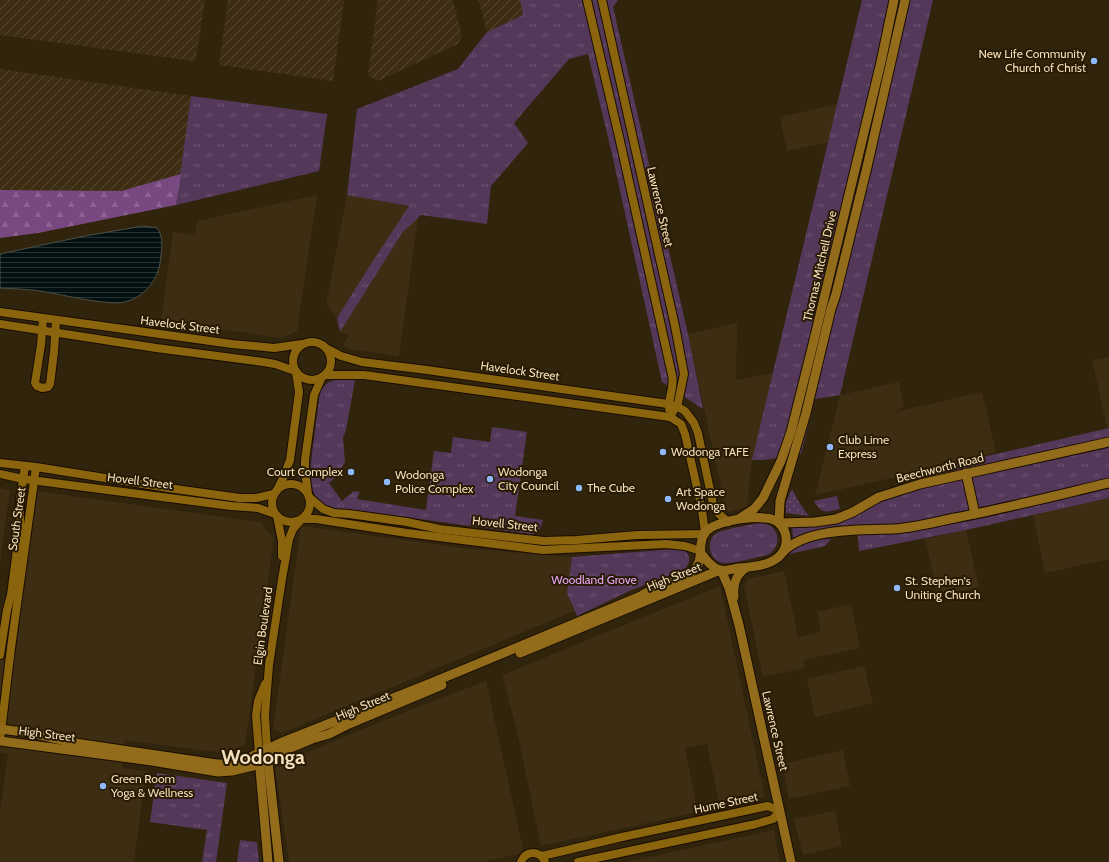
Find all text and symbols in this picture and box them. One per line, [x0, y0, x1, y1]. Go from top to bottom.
place label: New Life Community Church of Christ [978, 46, 1086, 75]
marker: New Life Community Church of Christ [1089, 56, 1099, 66]
street label: Lawrence Street [644, 165, 677, 248]
street label: Thomas Mitchell Drive [800, 209, 840, 323]
street label: Havelock Street [140, 312, 220, 337]
street label: Havelock Street [480, 358, 561, 383]
place label: Club Lime Express [838, 432, 889, 461]
marker: Club Lime Express [825, 442, 835, 452]
place label: Wodonga TAFE [671, 444, 749, 459]
marker: Wodonga TAFE [658, 447, 668, 457]
street label: Beechworth Road [895, 449, 985, 486]
place label: Court Complex [267, 464, 343, 479]
place label: Wodonga City Council [498, 464, 559, 493]
marker: Court Complex [346, 467, 356, 477]
place label: Wodonga Police Complex [395, 467, 474, 496]
street label: Hovell Street [106, 469, 174, 492]
marker: Wodonga City Council [485, 474, 495, 484]
marker: Wodonga Police Complex [382, 477, 392, 487]
place label: The Cube [587, 480, 635, 495]
marker: The Cube [574, 483, 584, 493]
place label: Art Space Wodonga [676, 484, 725, 513]
street label: South Street [5, 486, 28, 552]
marker: Art Space Wodonga [663, 494, 673, 504]
street label: Hovell Street [471, 513, 539, 534]
street label: High Street [645, 559, 703, 594]
park label: Woodland Grove [551, 572, 637, 587]
place label: St. Stephen's Uniting Church [905, 573, 981, 602]
marker: St. Stephen's Uniting Church [892, 583, 902, 593]
street label: Elgin Boulevard [250, 586, 275, 666]
street label: High Street [334, 688, 392, 724]
street label: Lawrence Street [759, 689, 792, 772]
street label: High Street [18, 723, 76, 744]
district label: Wodonga [221, 745, 305, 769]
place label: Green Room Yoga & Wellness [110, 771, 193, 800]
marker: Green Room Yoga & Wellness [98, 781, 108, 791]
street label: Hume Street [693, 788, 759, 817]

